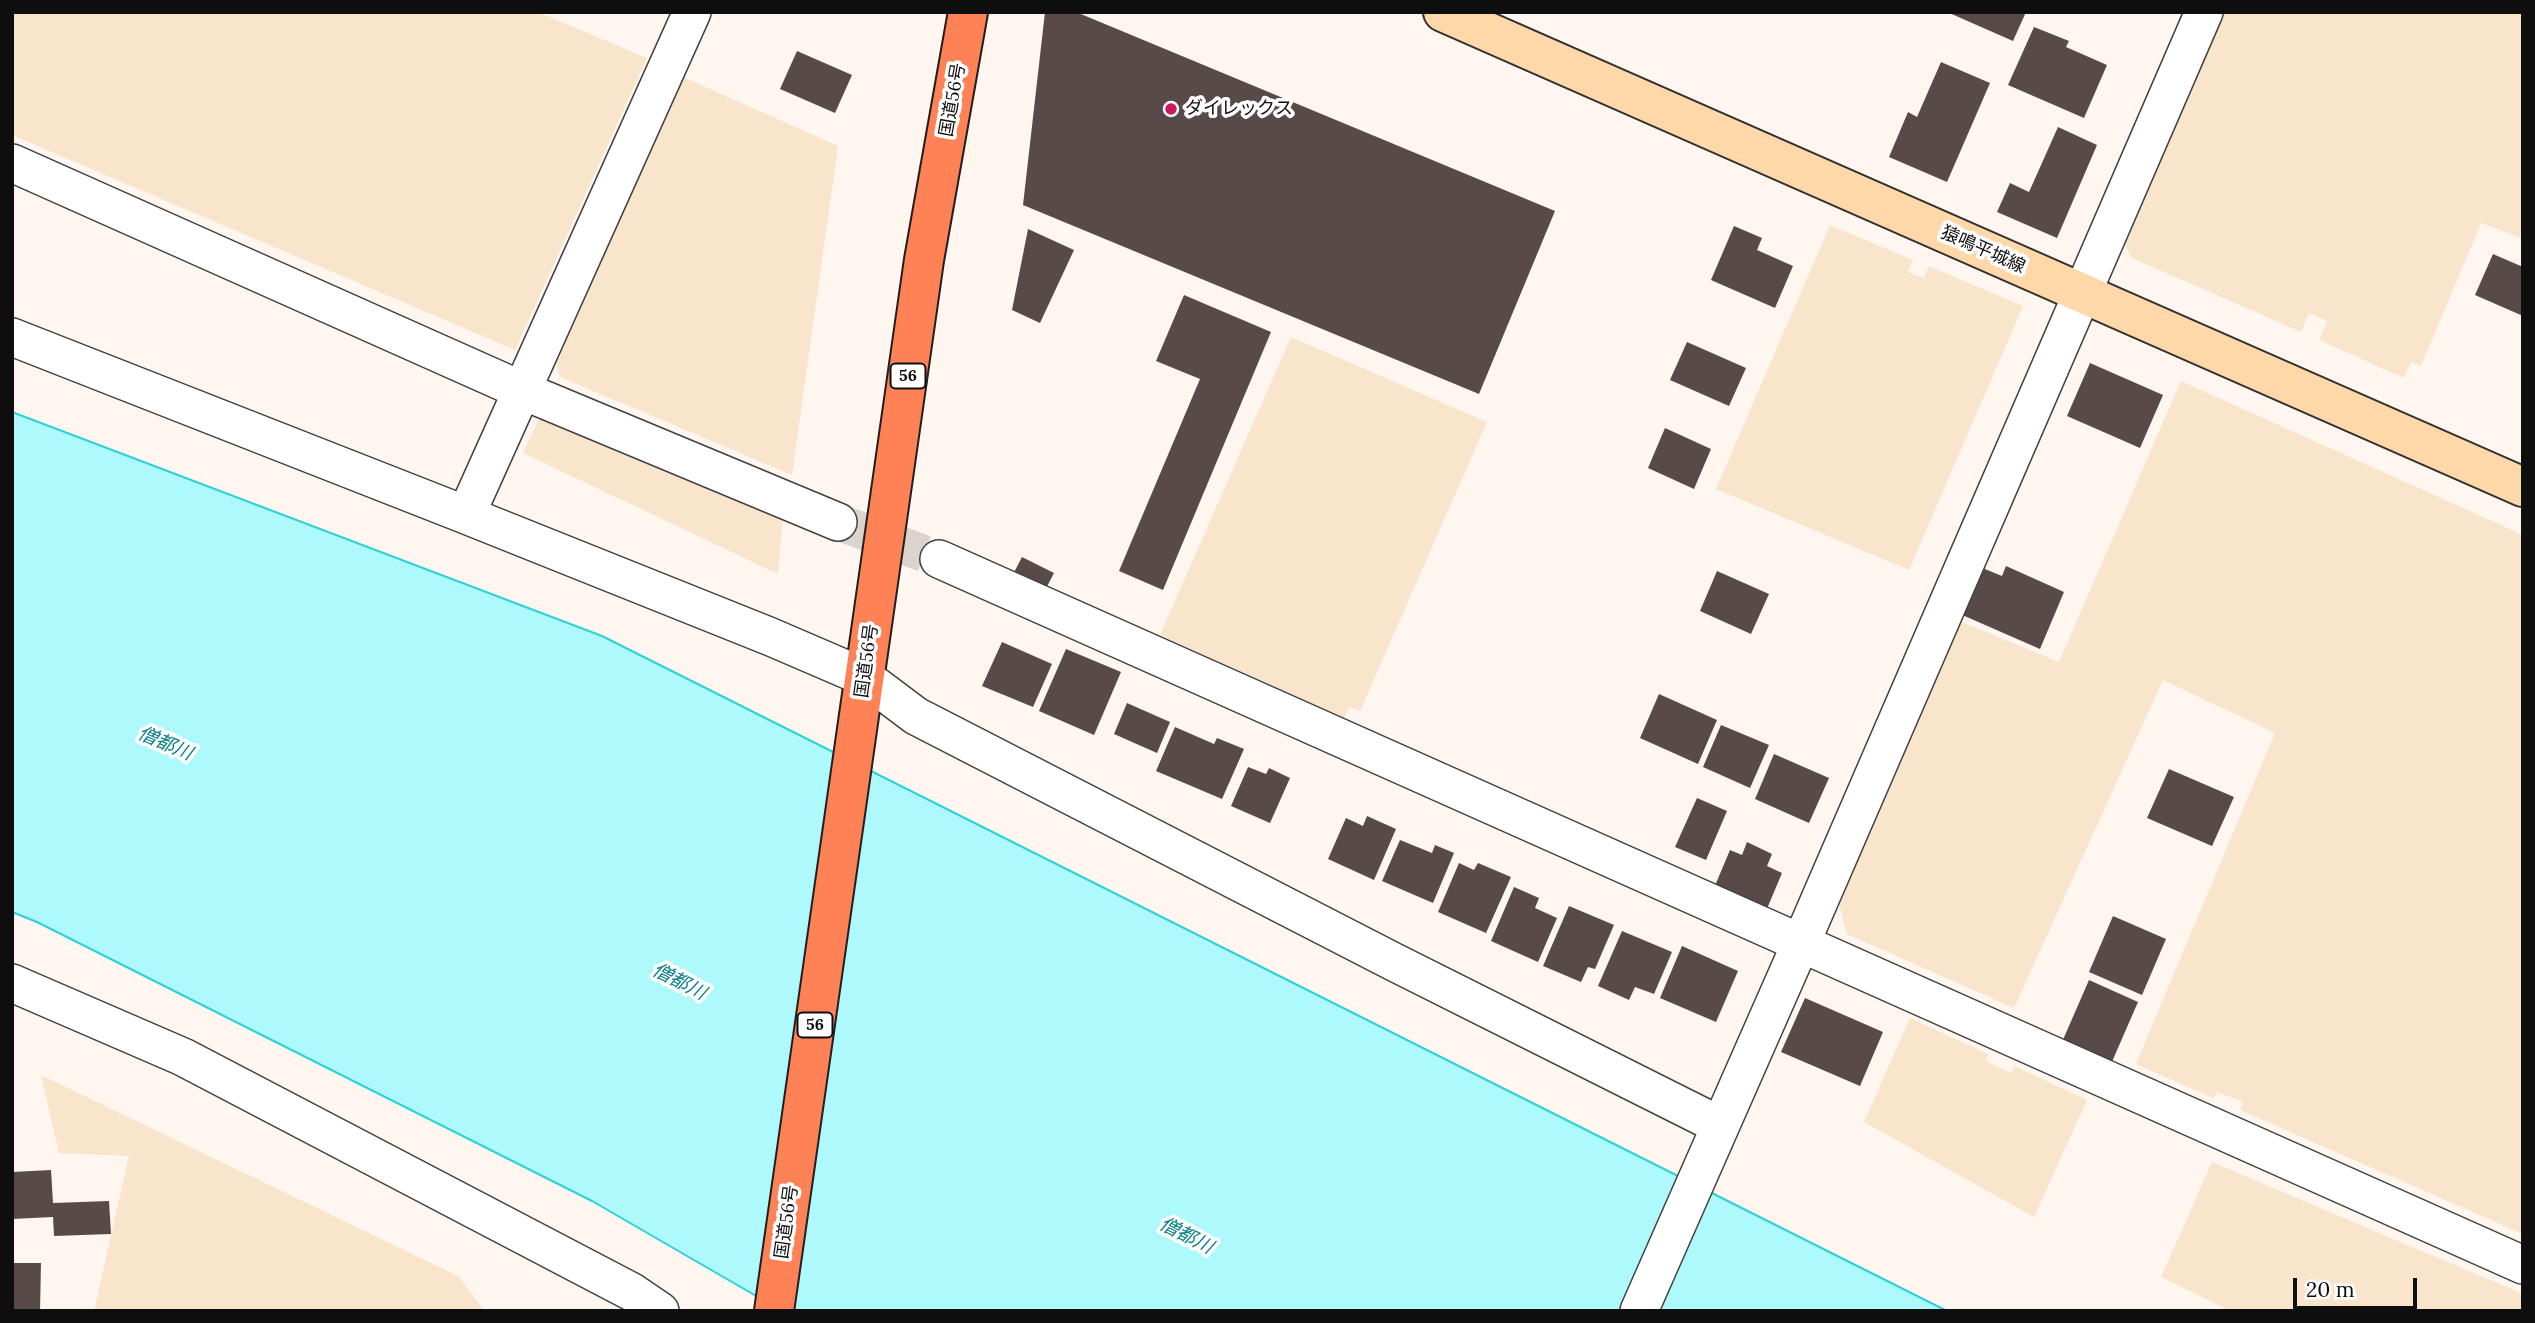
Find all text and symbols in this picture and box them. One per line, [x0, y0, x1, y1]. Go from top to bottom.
street label: 国道56号 [936, 62, 970, 138]
place label: ダイレックス [1185, 98, 1293, 120]
marker: ダイレックス [1163, 101, 1179, 117]
street label: 猿鳴平城線 [1937, 222, 2029, 278]
road number: 56 [890, 364, 926, 388]
street label: 国道56号 [851, 623, 883, 699]
water label: 僧都川 [134, 722, 196, 766]
water label: 僧都川 [648, 959, 710, 1005]
road number: 56 [798, 1012, 832, 1037]
street label: 国道56号 [771, 1184, 803, 1260]
water label: 僧都川 [1155, 1213, 1217, 1259]
scale bar [2297, 1264, 2421, 1308]
text: 20 m [2306, 1276, 2355, 1303]

